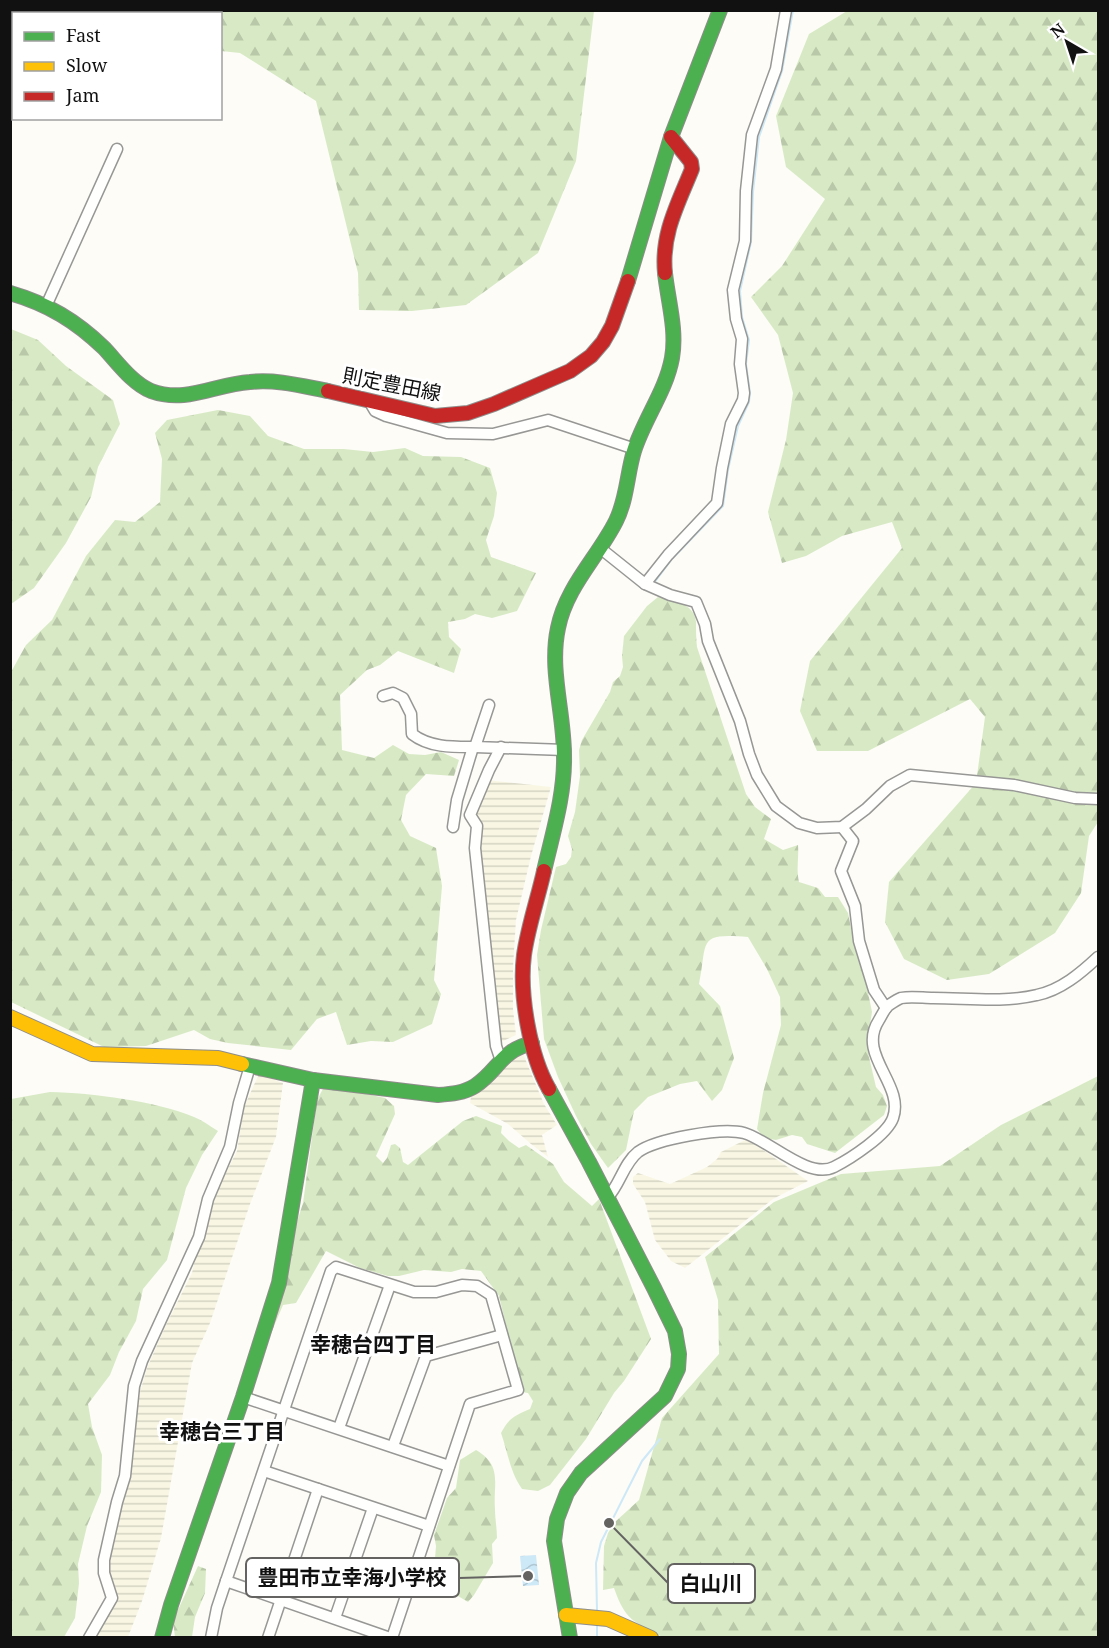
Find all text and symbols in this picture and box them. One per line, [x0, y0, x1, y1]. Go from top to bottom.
legend [12, 12, 222, 120]
north arrow [1037, 12, 1097, 72]
text: N [1046, 18, 1070, 43]
text: Fast [66, 23, 101, 47]
text: Slow [66, 53, 108, 77]
text: Jam [65, 83, 100, 107]
street label: 則定豊田線 [340, 361, 444, 407]
district label: 幸穂台四丁目 [310, 1330, 436, 1358]
district label: 幸穂台三丁目 [159, 1417, 285, 1445]
callout: 豊田市立幸海小学校 [246, 1558, 459, 1597]
text: 豊田市立幸海小学校 [258, 1563, 447, 1591]
callout: 白山川 [668, 1564, 755, 1603]
text: 白山川 [680, 1569, 743, 1597]

